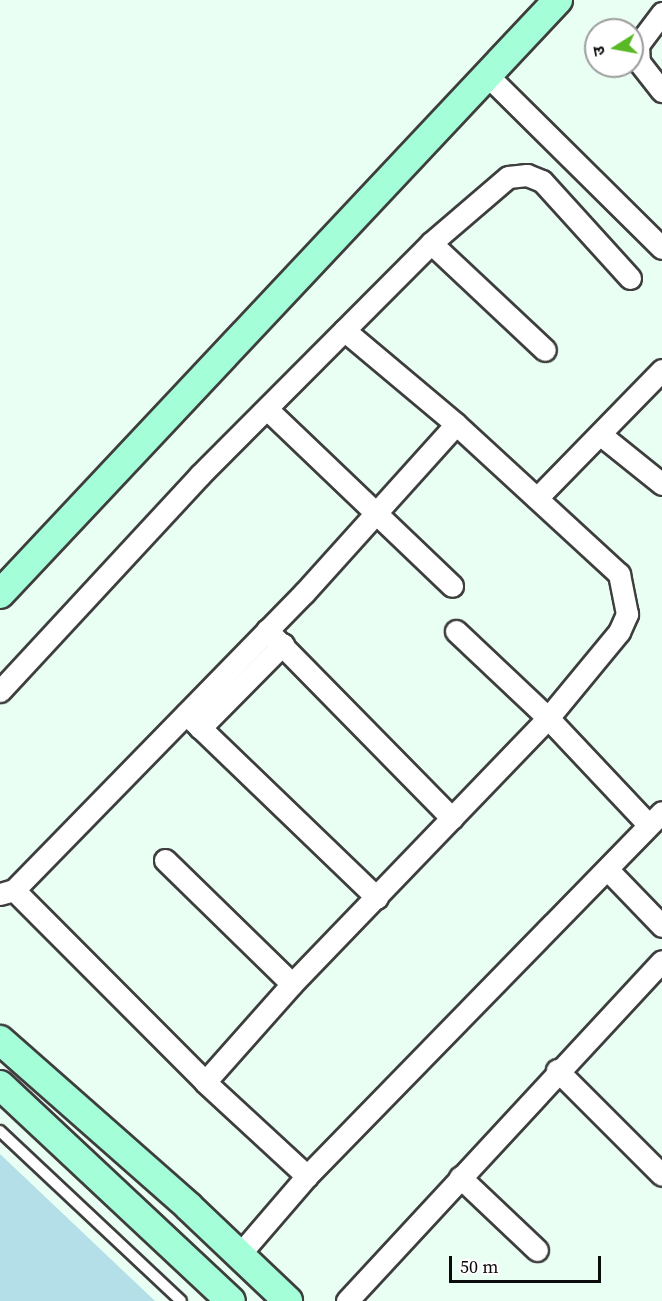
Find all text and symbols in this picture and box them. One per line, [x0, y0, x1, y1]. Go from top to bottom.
north arrow [584, 18, 644, 78]
text: उ [587, 44, 610, 58]
scale bar [452, 1244, 604, 1282]
text: 50 m [460, 1254, 498, 1279]

